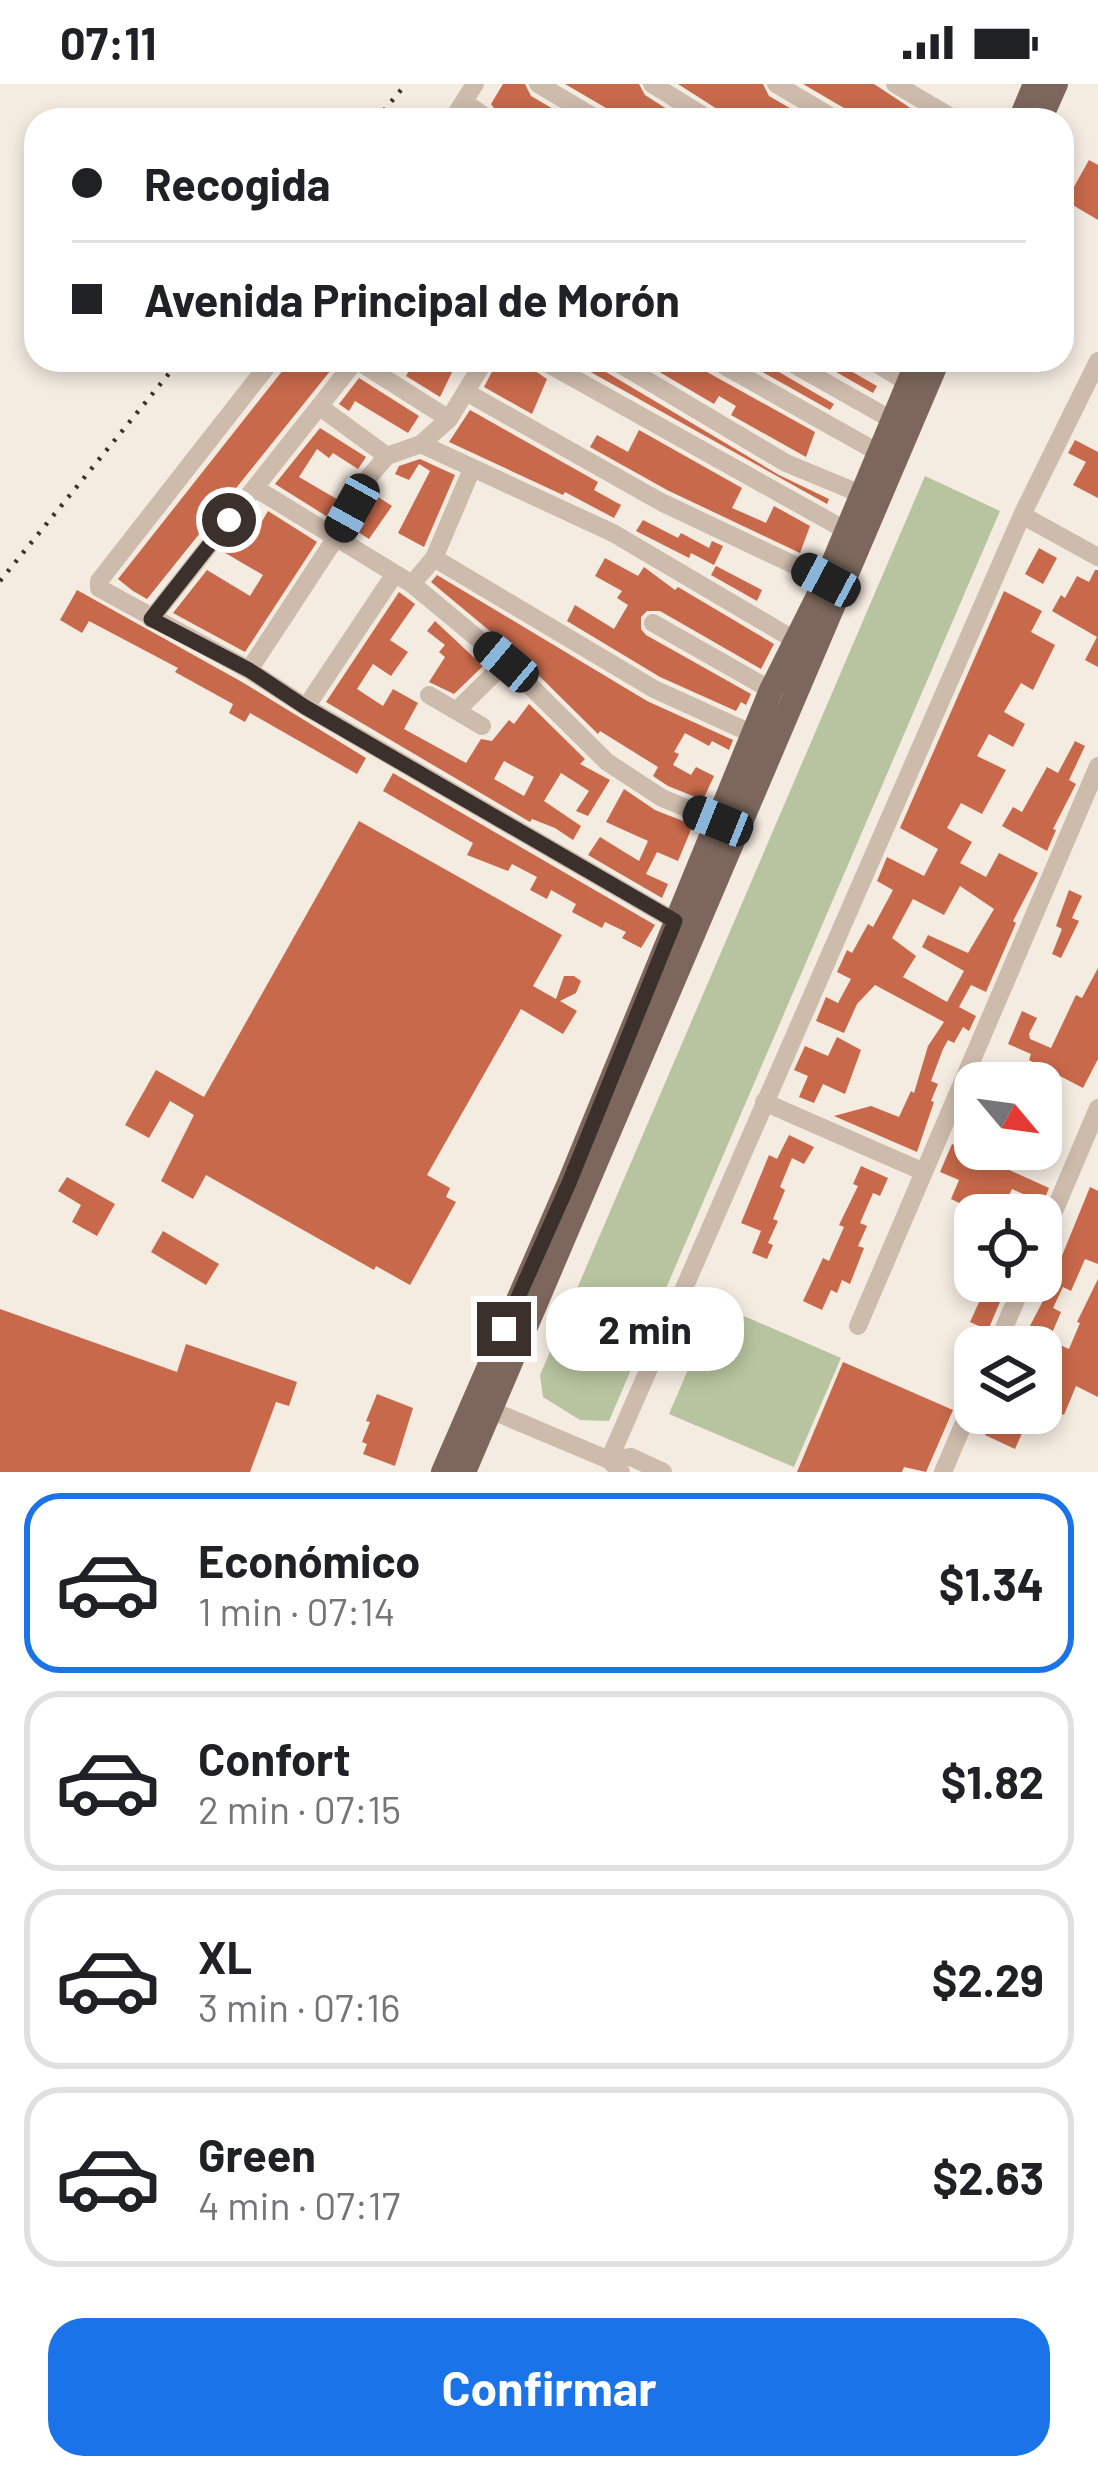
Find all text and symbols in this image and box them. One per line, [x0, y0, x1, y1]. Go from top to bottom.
text: 07:11 [60, 15, 157, 69]
text: Recogida [144, 156, 331, 210]
text: Avenida Principal de Morón [144, 272, 680, 326]
car [319, 468, 385, 548]
route start [202, 493, 256, 547]
car [786, 547, 866, 613]
car [467, 625, 545, 699]
car [678, 791, 758, 851]
north arrow [954, 1062, 1062, 1170]
map controls [954, 1062, 1062, 1434]
button: locate [954, 1194, 1062, 1302]
callout: 2 min [546, 1287, 744, 1371]
route end [477, 1302, 531, 1356]
text: 2 min [598, 1305, 692, 1352]
button: layers [954, 1326, 1062, 1434]
icon: car [54, 1529, 162, 1637]
text: Económico [198, 1533, 420, 1587]
text: $1.34 [939, 1556, 1044, 1610]
text: 1 min · 07:14 [198, 1587, 395, 1634]
icon: car [54, 1727, 162, 1835]
text: Confort [198, 1731, 351, 1785]
text: $1.82 [941, 1754, 1044, 1808]
text: 2 min · 07:15 [198, 1785, 401, 1832]
icon: car [54, 1925, 162, 2033]
text: XL [198, 1929, 252, 1983]
text: $2.29 [932, 1952, 1044, 2006]
text: 3 min · 07:16 [198, 1983, 400, 2030]
icon: car [54, 2123, 162, 2231]
text: Green [198, 2127, 316, 2181]
text: $2.63 [932, 2150, 1044, 2204]
text: 4 min · 07:17 [198, 2181, 400, 2228]
button: Confirmar [48, 2318, 1050, 2456]

